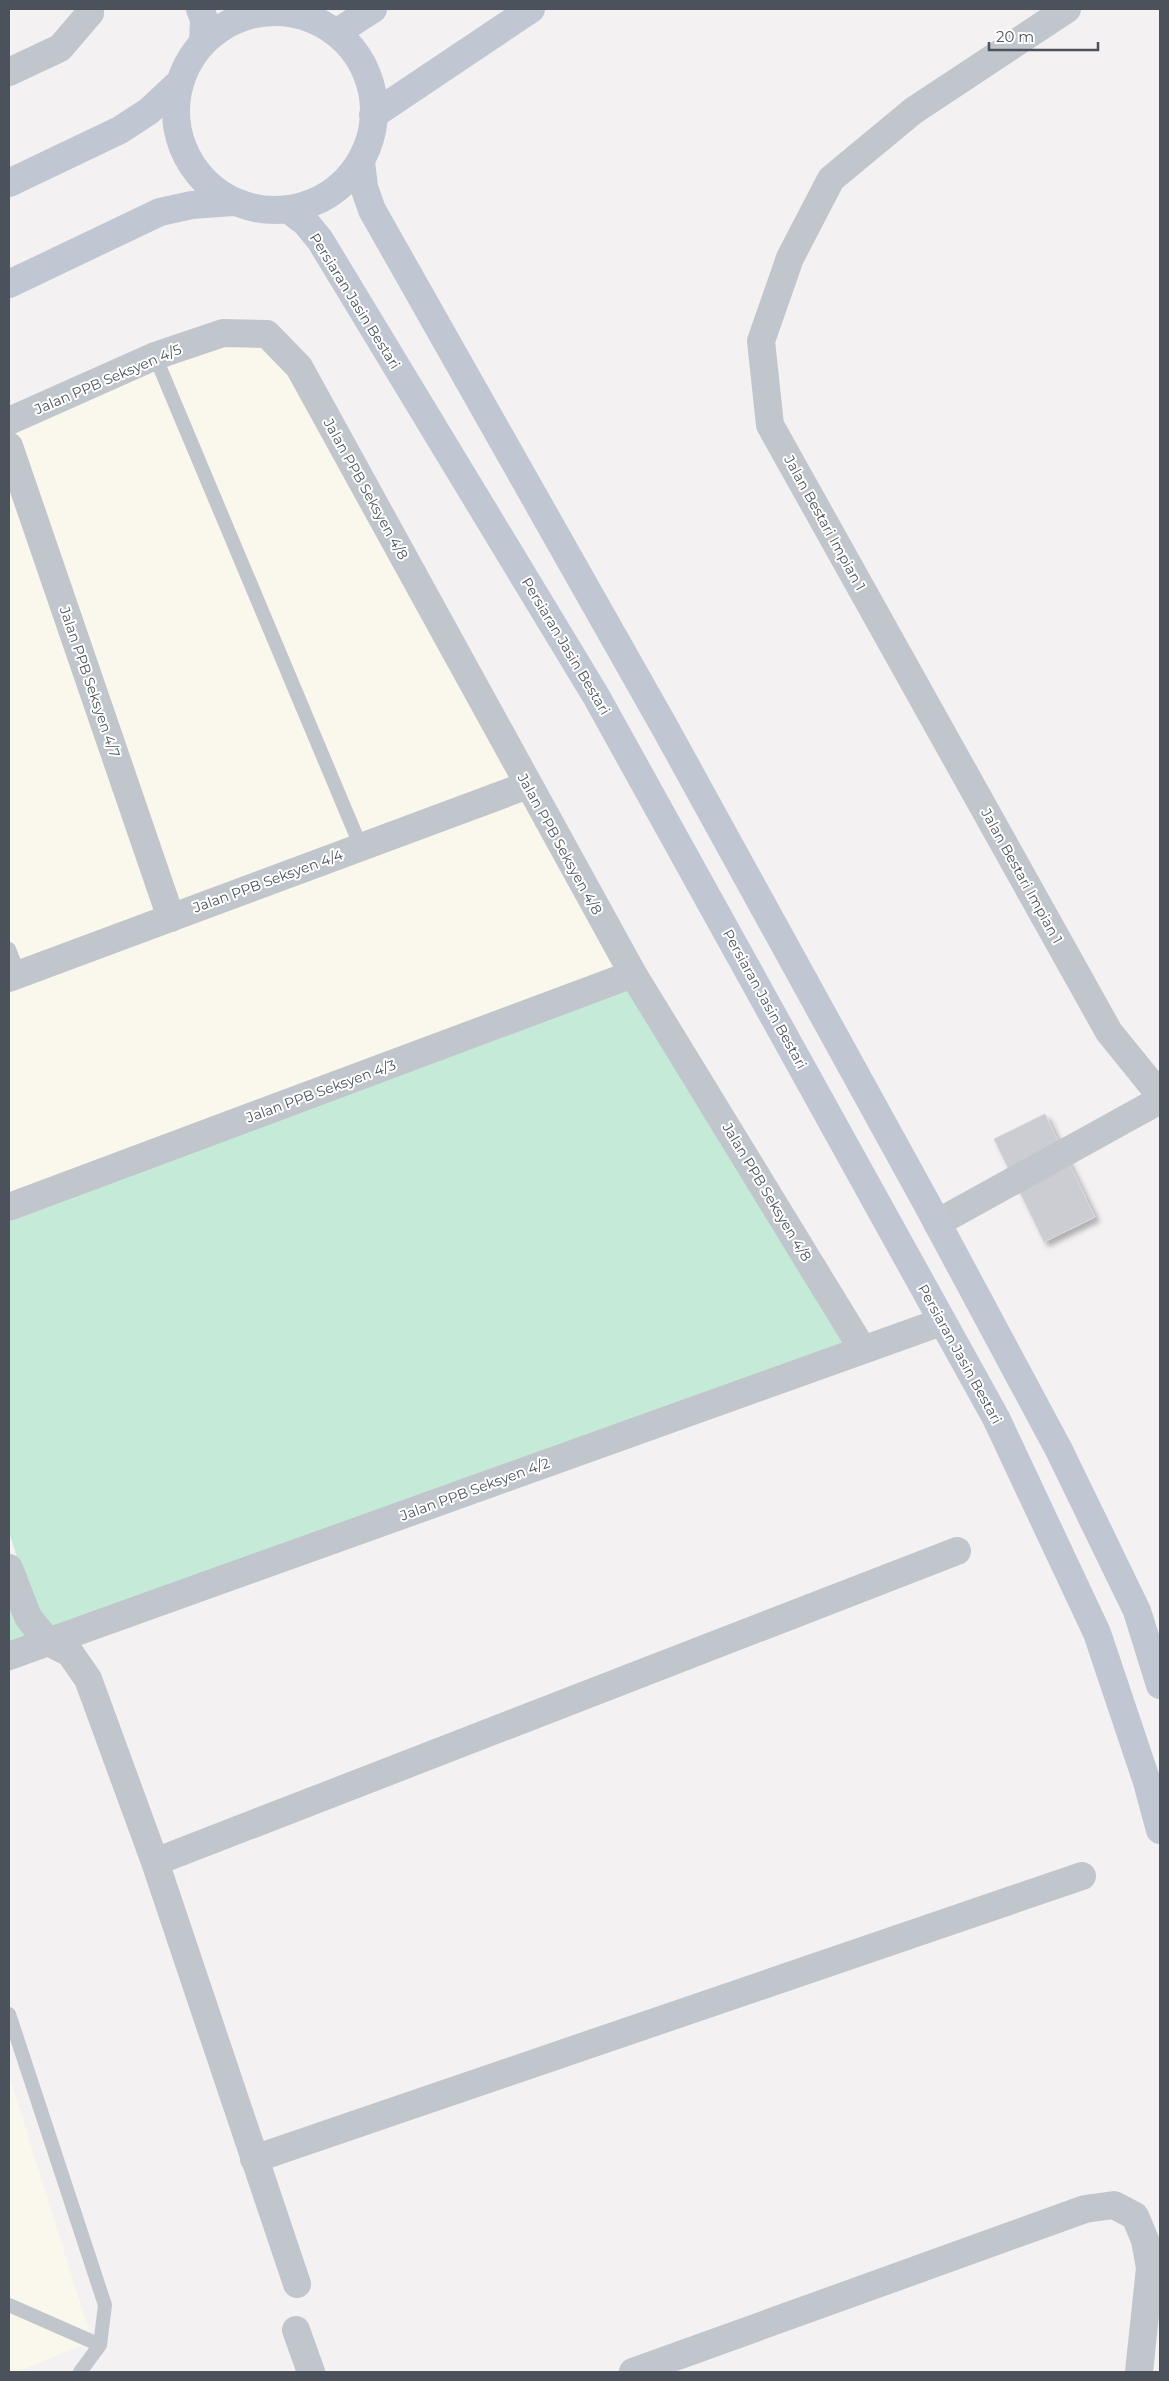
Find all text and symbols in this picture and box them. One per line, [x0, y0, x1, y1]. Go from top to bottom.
scale bar [989, 20, 1098, 52]
text: 20 m [996, 27, 1034, 46]
street label: Persiaran Jasin Bestari [306, 230, 404, 372]
street label: Jalan PPB Seksyen 4/5 [31, 340, 184, 418]
street label: Jalan PPB Seksyen 4/8 [319, 414, 412, 563]
street label: Jalan Bestari Impian 1 [780, 451, 870, 594]
street label: Persiaran Jasin Bestari [518, 574, 614, 718]
street label: Jalan PPB Seksyen 4/7 [55, 603, 124, 760]
street label: Jalan PPB Seksyen 4/8 [513, 769, 606, 918]
street label: Jalan Bestari Impian 1 [977, 804, 1067, 947]
street label: Jalan PPB Seksyen 4/4 [190, 845, 346, 917]
street label: Persiaran Jasin Bestari [719, 926, 811, 1072]
street label: Jalan PPB Seksyen 4/3 [243, 1056, 398, 1127]
street label: Jalan PPB Seksyen 4/8 [718, 1119, 816, 1265]
street label: Persiaran Jasin Bestari [914, 1281, 1006, 1427]
street label: Jalan PPB Seksyen 4/2 [397, 1454, 552, 1525]

